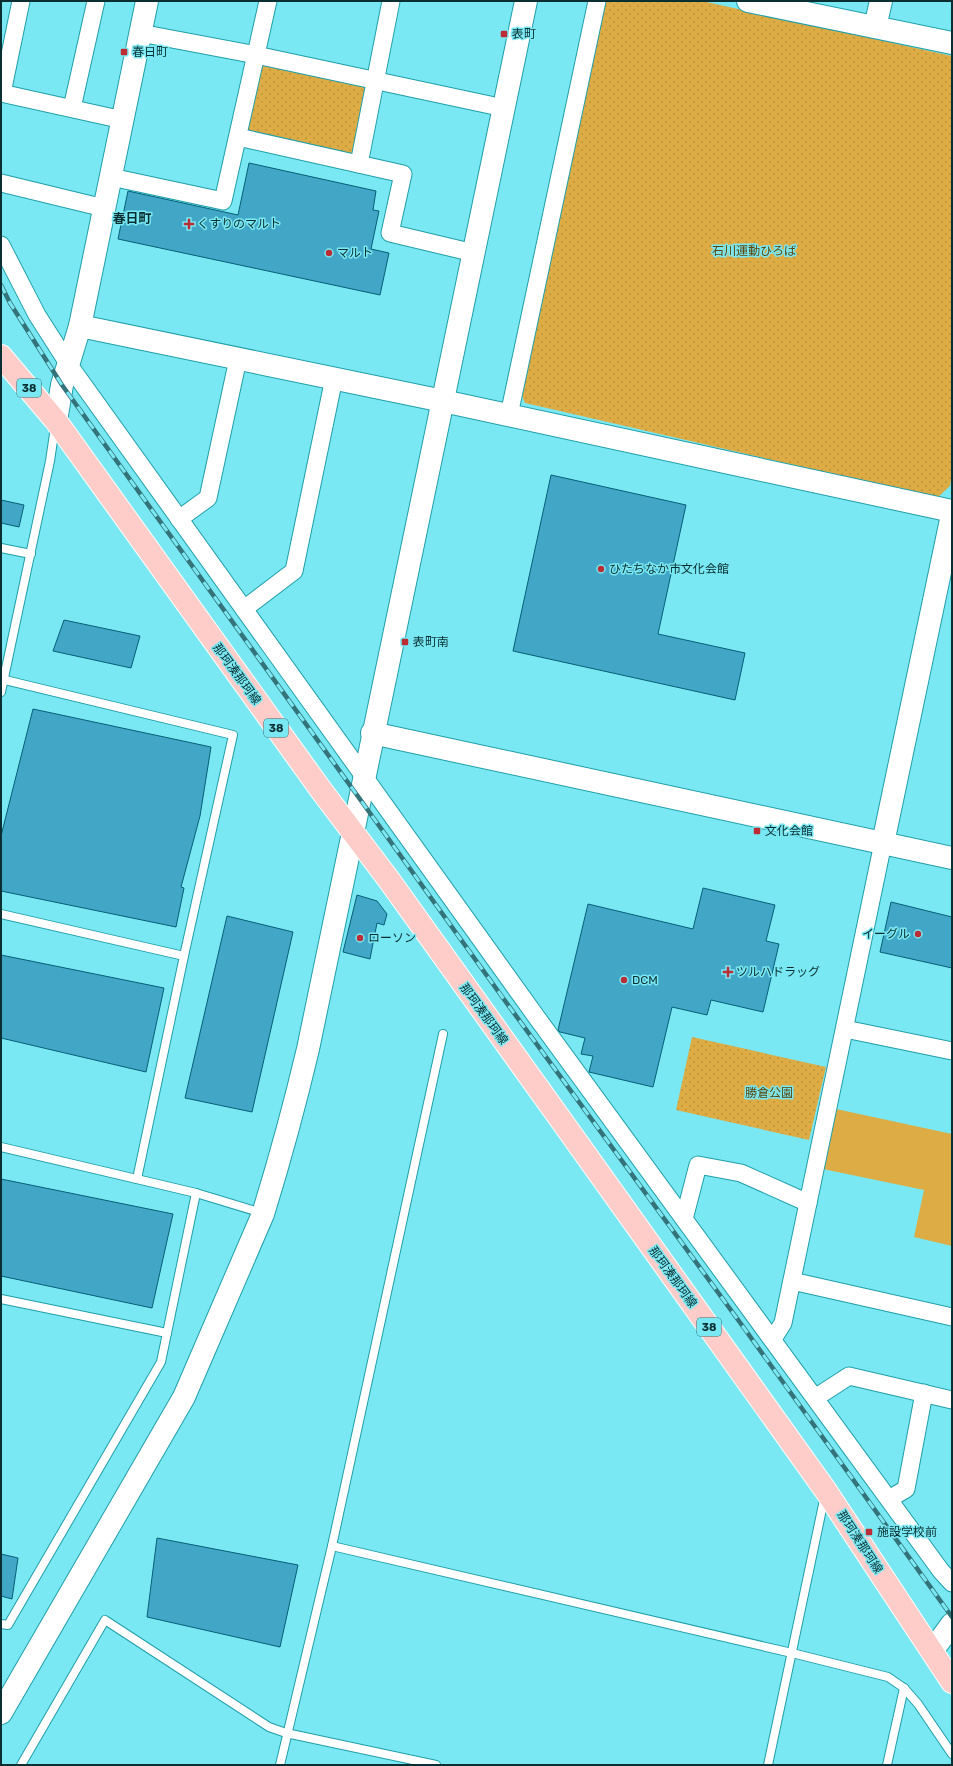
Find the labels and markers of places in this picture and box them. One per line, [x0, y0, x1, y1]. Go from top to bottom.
place label: 表町 [511, 27, 536, 41]
marker: 表町 [499, 29, 509, 39]
place label: 春日町 [132, 45, 168, 59]
marker: 春日町 [119, 47, 129, 57]
place label: くすりのマルト [197, 217, 281, 231]
marker: くすりのマルト [184, 219, 194, 229]
place label: マルト [337, 246, 373, 260]
marker: マルト [324, 248, 334, 258]
place label: ひたちなか市文化会館 [609, 562, 729, 576]
marker: ひたちなか市文化会館 [596, 564, 606, 574]
place label: 表町南 [412, 635, 449, 649]
marker: 表町南 [400, 637, 410, 647]
place label: 文化会館 [765, 824, 813, 838]
marker: 文化会館 [752, 826, 762, 836]
place label: イーグル [862, 927, 910, 941]
marker: イーグル [913, 929, 923, 939]
place label: ローソン [368, 931, 416, 945]
marker: ローソン [355, 933, 365, 943]
place label: ツルハドラッグ [736, 965, 820, 979]
marker: ツルハドラッグ [723, 967, 733, 977]
place label: DCM [632, 973, 658, 987]
marker: DCM [619, 975, 629, 985]
place label: 施設学校前 [877, 1525, 937, 1539]
marker: 施設学校前 [864, 1527, 874, 1537]

